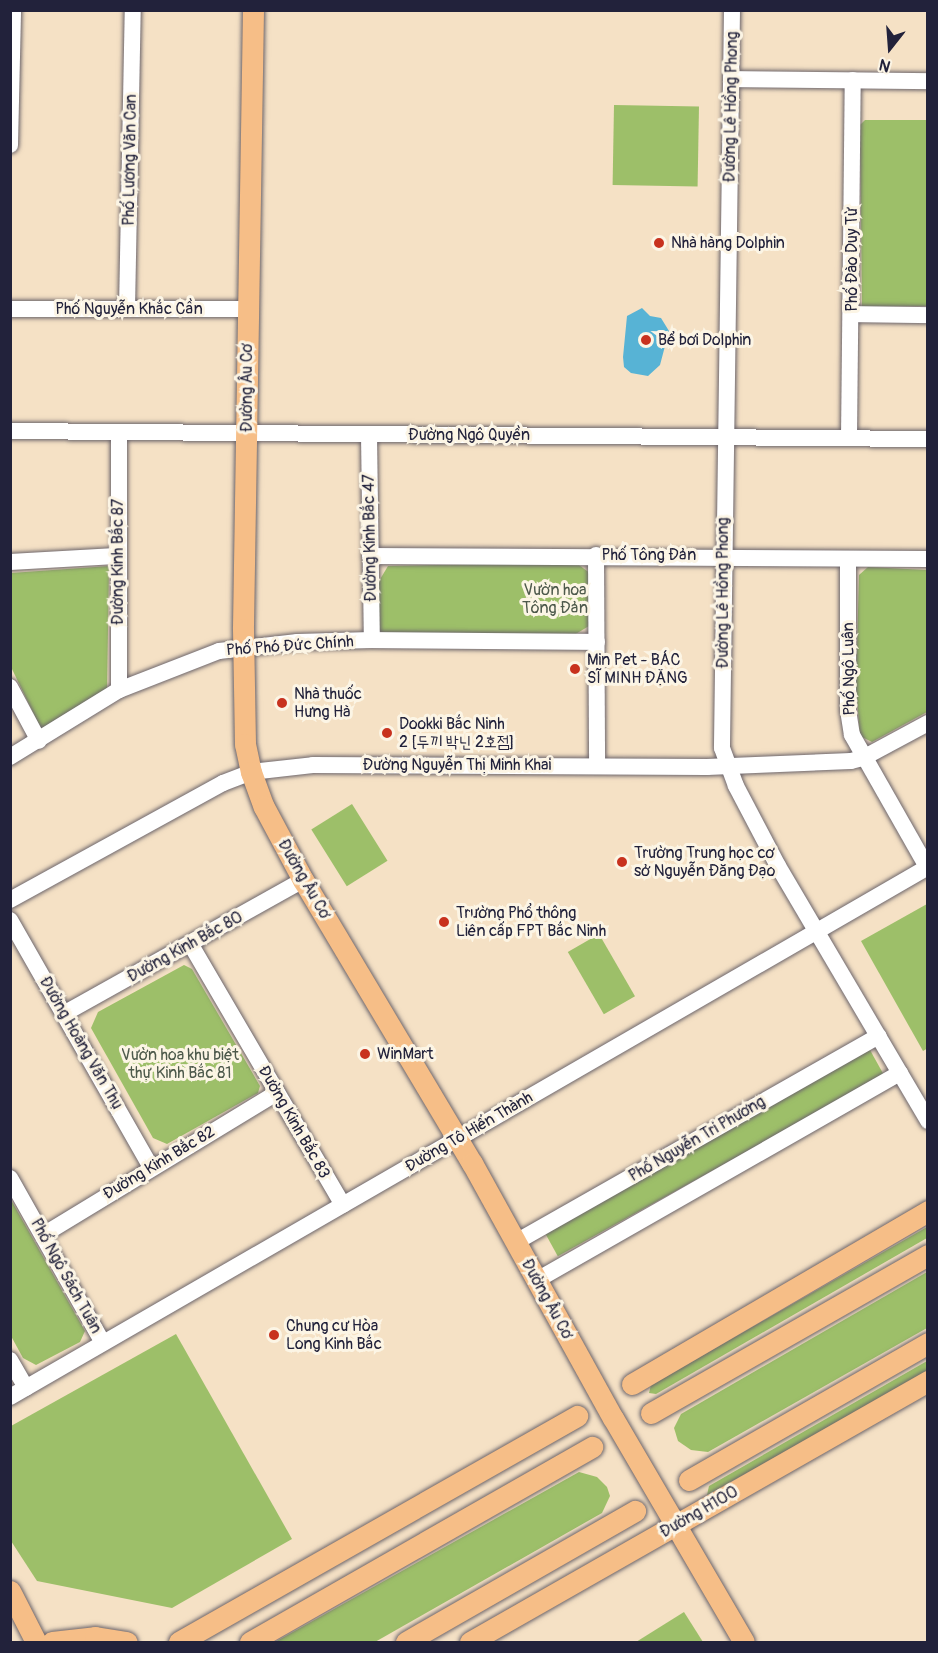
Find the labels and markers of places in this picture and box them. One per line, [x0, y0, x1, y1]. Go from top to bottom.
place label: Nhà hàng Dolphin [671, 233, 785, 253]
marker: Nhà hàng Dolphin [652, 236, 666, 250]
place label: Bể bơi Dolphin [658, 330, 751, 350]
marker: Bể bơi Dolphin [639, 333, 653, 347]
place label: Min Pet - BÁC SĨ MINH ĐẶNG [587, 650, 688, 688]
marker: Min Pet - BÁC SĨ MINH ĐẶNG [568, 662, 582, 676]
place label: Nhà thuốc Hưng Hà [294, 684, 362, 722]
marker: Nhà thuốc Hưng Hà [275, 696, 289, 710]
place label: Dookki Bắc Ninh 2 [두끼 박닌 2호점] [399, 714, 514, 752]
marker: Dookki Bắc Ninh 2 [두끼 박닌 2호점] [380, 726, 394, 740]
place label: Trường Trung học cơ sở Nguyễn Đăng Đạo [634, 843, 775, 881]
marker: Trường Trung học cơ sở Nguyễn Đăng Đạo [615, 855, 629, 869]
place label: Trường Phổ thông Liên cấp FPT Bắc Ninh [456, 903, 606, 941]
marker: Trường Phổ thông Liên cấp FPT Bắc Ninh [437, 915, 451, 929]
place label: WinMart [377, 1044, 434, 1064]
marker: WinMart [358, 1047, 372, 1061]
place label: Chung cư Hòa Long Kinh Bắc [286, 1316, 382, 1354]
marker: Chung cư Hòa Long Kinh Bắc [267, 1328, 281, 1342]

